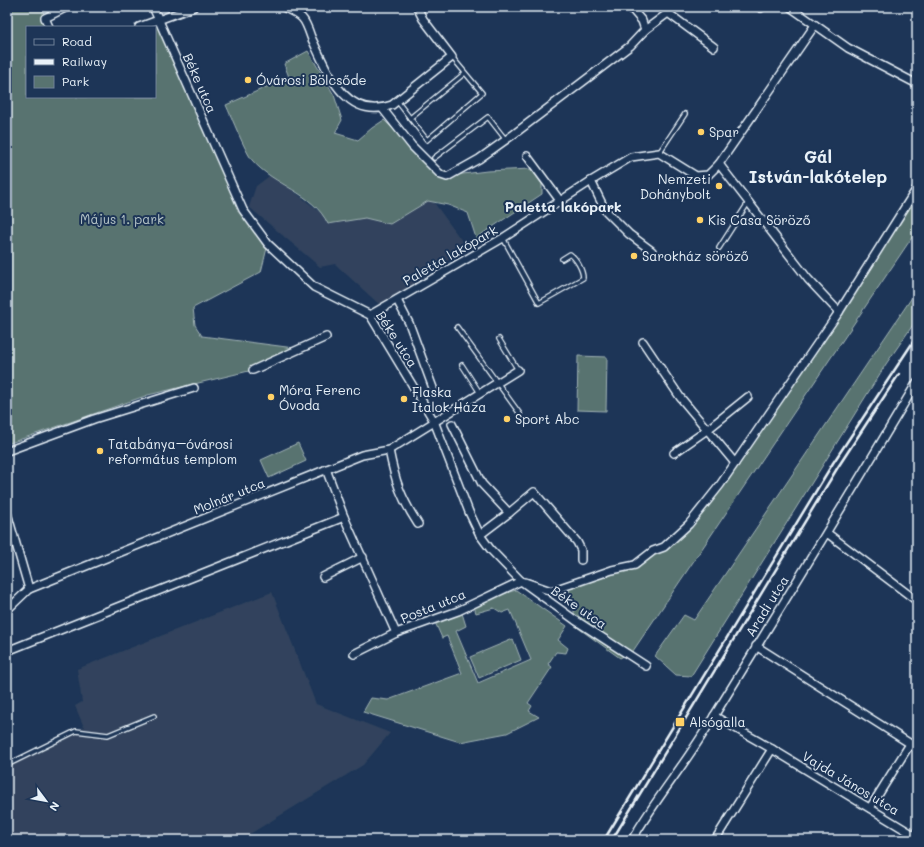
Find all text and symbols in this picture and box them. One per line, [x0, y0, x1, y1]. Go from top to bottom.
legend [26, 26, 156, 98]
text: Road [62, 33, 92, 49]
street label: Béke utca [180, 50, 221, 115]
text: Railway [62, 53, 107, 69]
place label: Óvárosi Bölcsőde [256, 71, 366, 88]
text: Park [62, 73, 89, 89]
marker: Óvárosi Bölcsőde [243, 75, 253, 85]
place label: Spar [709, 123, 739, 140]
marker: Spar [696, 127, 706, 137]
district label: Gál István-lakótelep [749, 145, 887, 187]
place label: Nemzeti Dohánybolt [640, 170, 711, 202]
marker: Nemzeti Dohánybolt [714, 181, 724, 191]
district label: Paletta lakópark [504, 197, 622, 216]
park label: Május 1. park [80, 210, 164, 227]
place label: Kis Casa Söröző [708, 211, 811, 228]
marker: Kis Casa Söröző [695, 215, 705, 225]
street label: Paletta lakópark [399, 221, 500, 289]
place label: Sarokház söröző [642, 247, 749, 264]
marker: Sarokház söröző [629, 251, 639, 261]
street label: Béke utca [373, 307, 422, 370]
place label: Móra Ferenc Óvoda [279, 381, 361, 413]
place label: Flaska Italok Háza [412, 383, 486, 415]
marker: Móra Ferenc Óvoda [266, 392, 276, 402]
marker: Flaska Italok Háza [399, 394, 409, 404]
place label: Sport Abc [515, 410, 580, 427]
marker: Sport Abc [502, 414, 512, 424]
place label: Tatabánya–óvárosi református templom [108, 435, 237, 467]
marker: Tatabánya–óvárosi református templom [95, 446, 105, 456]
street label: Molnár utca [190, 473, 267, 518]
street label: Aradi utca [741, 572, 792, 639]
street label: Béke utca [548, 581, 610, 632]
street label: Posta utca [398, 585, 468, 626]
place label: Alsógalla [689, 713, 746, 730]
marker: Alsógalla [674, 716, 686, 728]
street label: Vajda János utca [800, 747, 903, 818]
north arrow [26, 781, 66, 821]
text: N [46, 799, 63, 814]

